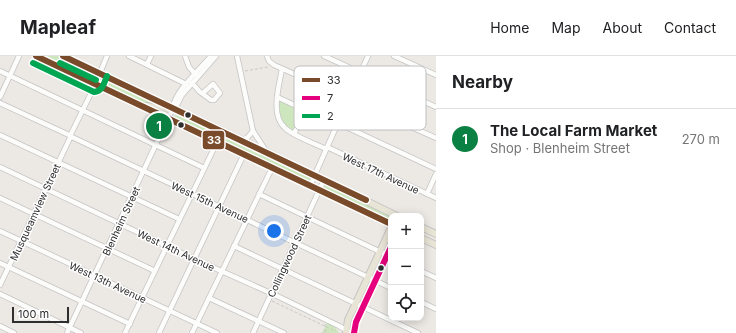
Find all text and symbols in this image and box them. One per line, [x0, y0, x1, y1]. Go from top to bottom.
text: Mapleaf [20, 16, 96, 39]
text: Home [490, 19, 529, 36]
text: Map [551, 19, 581, 36]
text: About [603, 19, 642, 36]
text: Contact [664, 19, 716, 36]
legend [294, 66, 426, 130]
text: Nearby [452, 72, 513, 92]
text: 33 [327, 73, 341, 87]
text: 7 [327, 91, 333, 105]
text: 2 [327, 109, 334, 123]
unlabelled marker [183, 110, 193, 120]
pin: 1 [146, 111, 172, 141]
unlabelled marker [176, 120, 186, 130]
text: The Local Farm Market [490, 121, 657, 140]
line badge: 33 [202, 130, 225, 150]
text: 1 [462, 131, 468, 147]
text: 270 m [682, 131, 720, 147]
text: 33 [207, 133, 221, 147]
text: Shop · Blenheim Street [490, 140, 630, 156]
street label: West 17th Avenue [341, 150, 421, 196]
street label: Musqueamview Street [7, 161, 63, 262]
street label: West 15th Avenue [169, 179, 251, 225]
street label: Blenheim Street [100, 184, 143, 257]
street label: Collingwood Street [265, 212, 314, 299]
map controls [388, 213, 424, 321]
button: + [388, 213, 424, 249]
your location [264, 221, 284, 241]
street label: West 14th Avenue [135, 227, 217, 273]
button: − [388, 249, 424, 285]
street label: West 13th Avenue [67, 259, 149, 305]
unlabelled marker [376, 263, 386, 273]
button: locate [388, 285, 424, 321]
scale bar [12, 305, 69, 324]
text: 100 m [18, 307, 49, 321]

